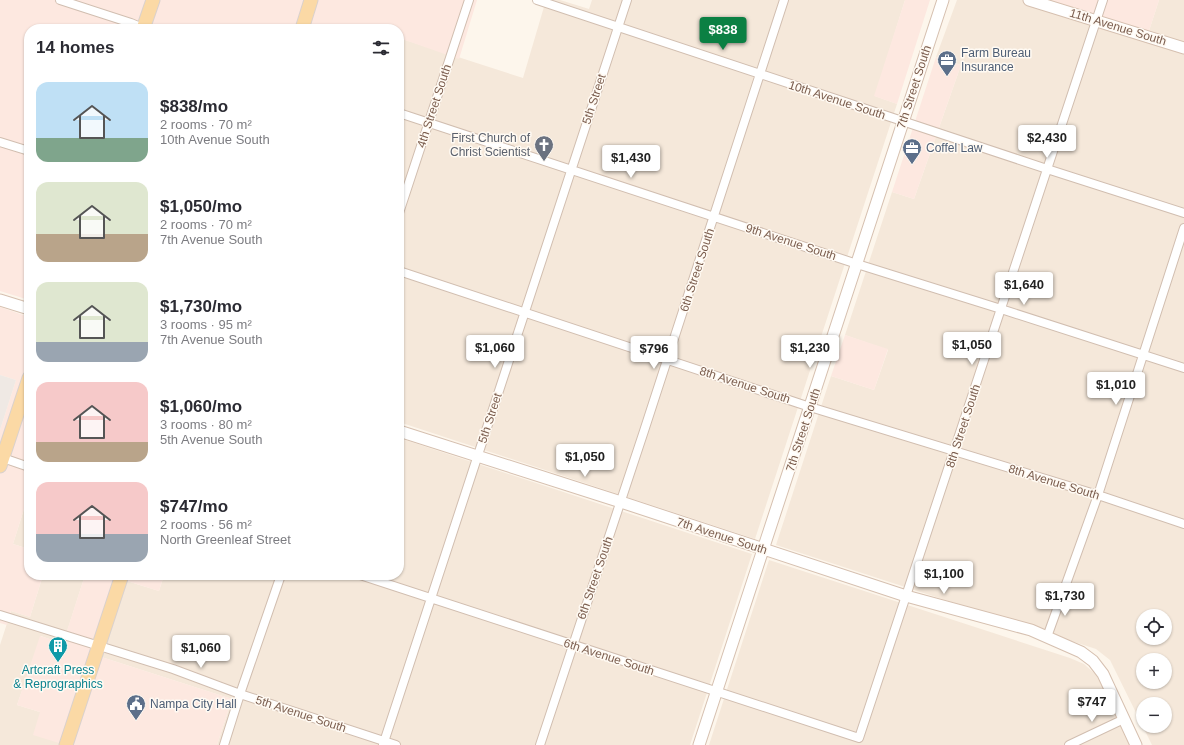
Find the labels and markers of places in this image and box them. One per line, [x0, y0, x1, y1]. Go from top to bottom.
pin: $838 [699, 17, 747, 51]
place label: Farm Bureau Insurance [961, 46, 1031, 74]
office icon: Farm Bureau Insurance [936, 49, 958, 77]
pin: $2,430 [1014, 125, 1080, 159]
place label: First Church of Christ Scientist [450, 131, 531, 159]
church icon: First Church of Christ Scientist [533, 134, 555, 162]
office icon: Coffel Law [901, 137, 923, 165]
place label: Coffel Law [926, 141, 983, 155]
pin: $1,430 [598, 145, 664, 179]
pin: $1,640 [991, 272, 1057, 306]
pin: $1,050 [939, 332, 1005, 366]
pin: $1,060 [462, 335, 528, 369]
pin: $1,230 [777, 335, 843, 369]
pin: $796 [630, 336, 678, 370]
pin: $1,010 [1083, 372, 1149, 406]
pin: $1,050 [552, 444, 618, 478]
pin: $1,100 [911, 561, 977, 595]
pin: $1,730 [1032, 583, 1098, 617]
building icon: Artcraft Press & Reprographics [47, 635, 69, 663]
pin: $1,060 [168, 635, 234, 669]
place label: Artcraft Press & Reprographics [13, 663, 103, 691]
pin: $747 [1068, 689, 1116, 723]
public building icon: Nampa City Hall [125, 693, 147, 721]
place label: Nampa City Hall [150, 697, 237, 711]

